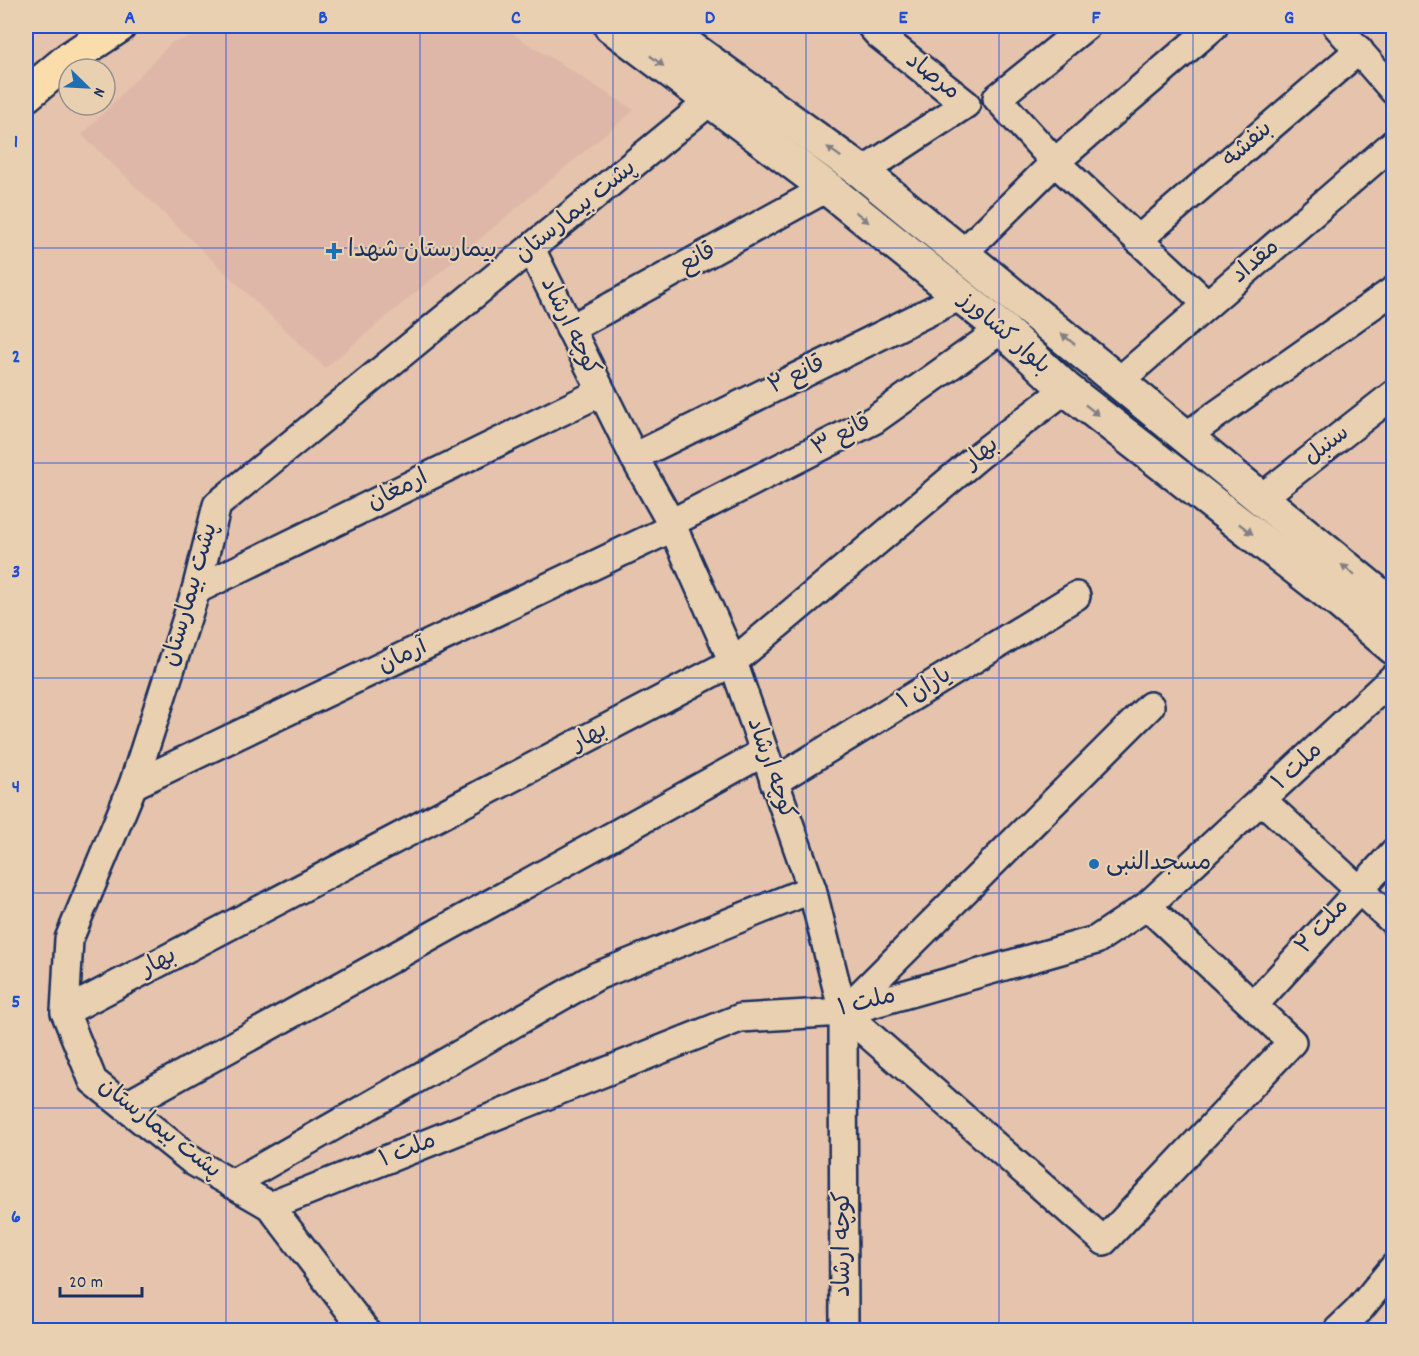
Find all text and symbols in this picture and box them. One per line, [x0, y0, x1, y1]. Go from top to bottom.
text: A [125, 5, 136, 33]
text: B [318, 5, 328, 33]
text: C [511, 5, 521, 33]
text: D [705, 5, 716, 33]
text: E [898, 5, 908, 33]
text: F [1092, 5, 1102, 33]
text: G [1284, 5, 1294, 33]
street label: مرصاد [897, 45, 967, 109]
one-way arrow [649, 55, 664, 67]
north arrow [57, 57, 117, 117]
text: N [86, 84, 111, 100]
street label: بنفشه [1215, 113, 1281, 177]
text: 1 [14, 129, 18, 157]
one-way arrow [826, 146, 841, 158]
street label: پشت بیمارستان [508, 152, 644, 272]
one-way arrow [855, 211, 870, 223]
street label: مقداد [1224, 231, 1288, 293]
place label: بیمارستان شهدا [348, 234, 497, 268]
street label: قانع [673, 235, 723, 283]
marker: بیمارستان شهدا [325, 242, 343, 260]
street label: کوچه ارشاد [530, 272, 608, 382]
street label: بلوار کشاورز [949, 283, 1057, 384]
one-way arrow [1060, 333, 1076, 346]
text: 2 [12, 344, 20, 372]
street label: قانع ۲ [763, 348, 831, 404]
one-way arrow [1084, 403, 1100, 416]
street label: قانع ۳ [806, 406, 878, 466]
street label: سنبل [1297, 417, 1357, 475]
street label: بهار [956, 429, 1007, 480]
street label: ارمغان [362, 462, 434, 520]
street label: پشت بیمارستان [154, 519, 228, 671]
one-way arrow [1238, 523, 1254, 536]
text: 3 [12, 559, 20, 587]
one-way arrow [1341, 564, 1356, 577]
street label: آرمان [373, 630, 434, 683]
street label: یاران ۱ [891, 659, 959, 719]
street label: بهار [564, 713, 614, 762]
street label: کوچه ارشاد [737, 713, 803, 825]
street label: ملت ۱ [1265, 735, 1331, 799]
text: 4 [12, 774, 20, 802]
place label: مسجدالنبی [1106, 847, 1211, 881]
marker: مسجدالنبی [1087, 857, 1101, 871]
street label: ملت ۲ [1288, 891, 1358, 963]
street label: بهار [133, 939, 183, 988]
street label: ملت ۱ [835, 979, 899, 1027]
text: 5 [11, 989, 21, 1017]
street label: پشت بیمارستان [90, 1070, 228, 1188]
street label: ملت ۱ [375, 1124, 441, 1178]
street label: کوچه ارشاد [827, 1191, 861, 1297]
text: 6 [11, 1204, 21, 1232]
scale bar [60, 1260, 142, 1298]
text: 20 m [69, 1271, 103, 1296]

